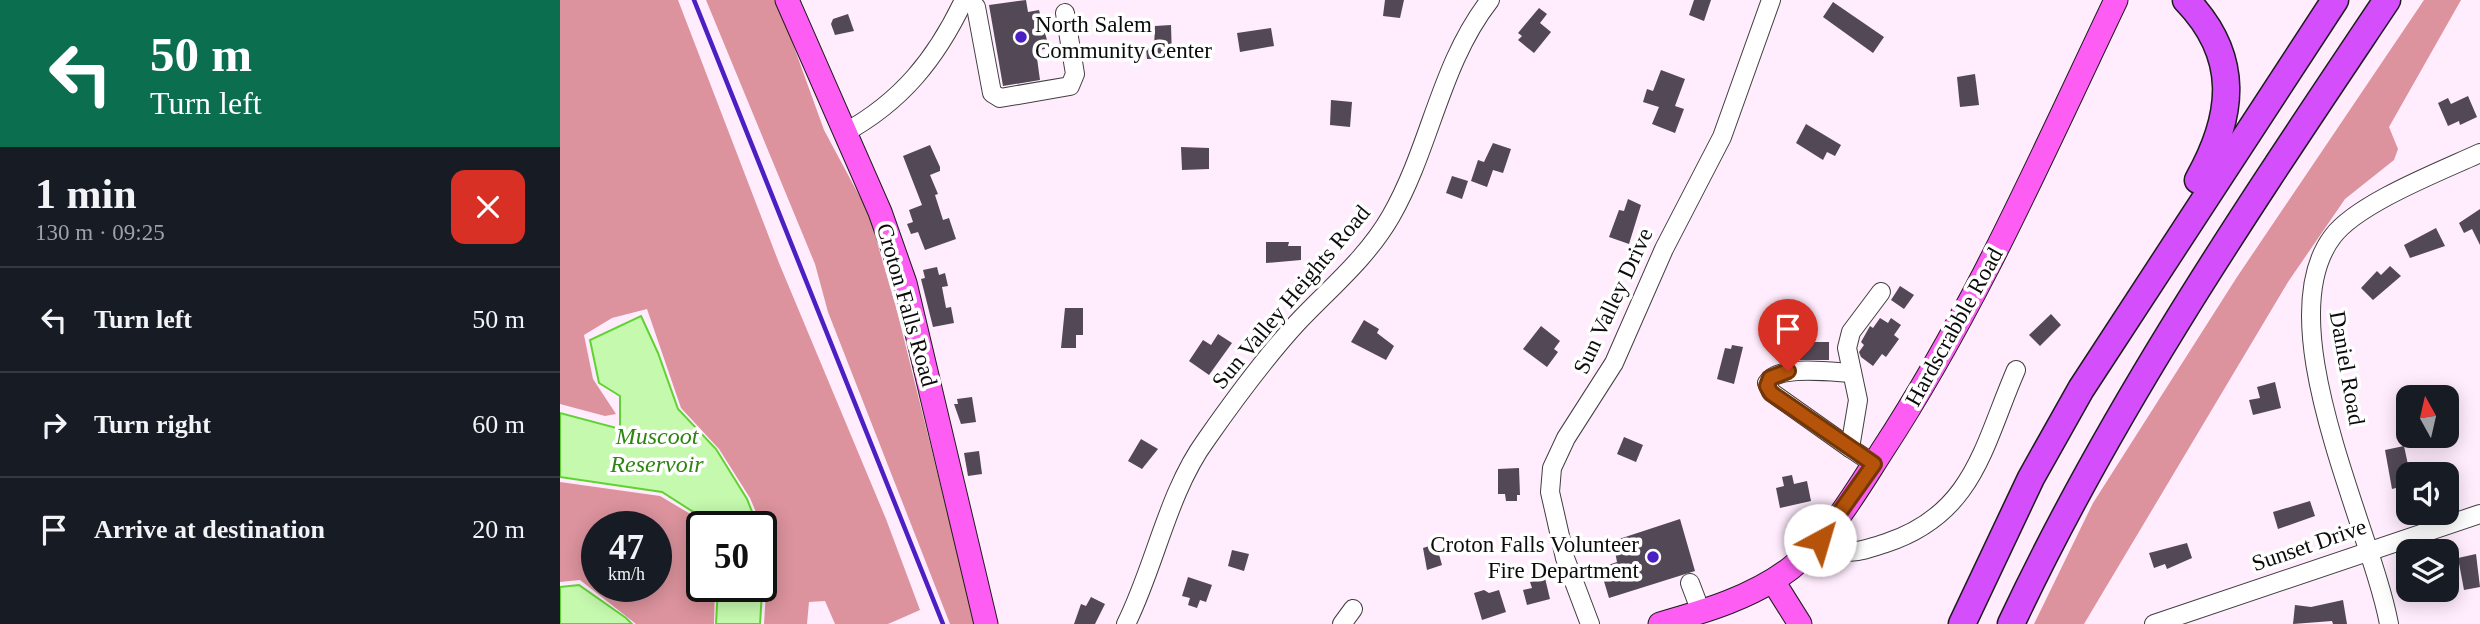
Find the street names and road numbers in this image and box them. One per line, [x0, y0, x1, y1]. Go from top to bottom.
street label: Sun Valley Heights Road [1207, 200, 1375, 394]
street label: Croton Falls Road [872, 220, 942, 390]
street label: Sun Valley Drive [1568, 224, 1658, 378]
street label: Hardscrabble Road [1900, 243, 2008, 410]
street label: Daniel Road [2325, 309, 2369, 428]
street label: Sunset Drive [2248, 514, 2370, 576]

